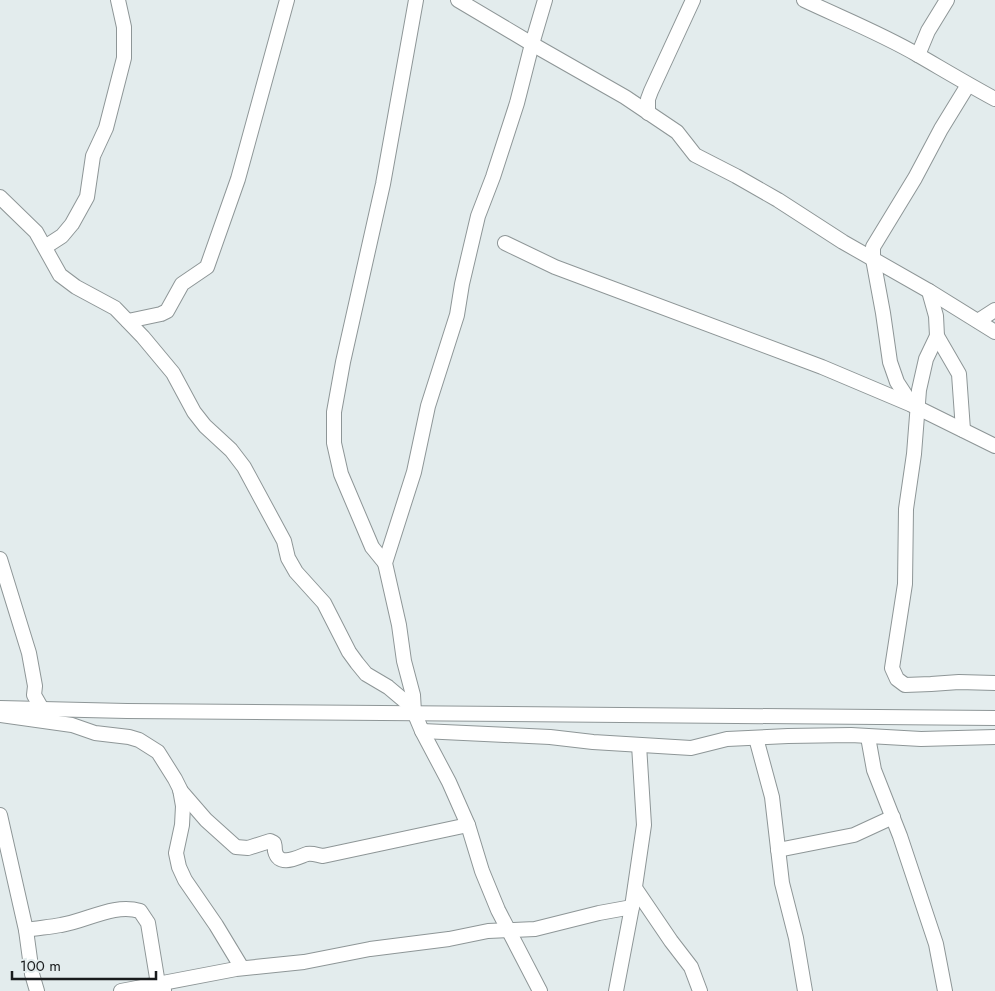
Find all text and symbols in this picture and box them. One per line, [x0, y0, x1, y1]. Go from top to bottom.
scale bar [12, 948, 156, 980]
text: 100 m [20, 955, 61, 977]

